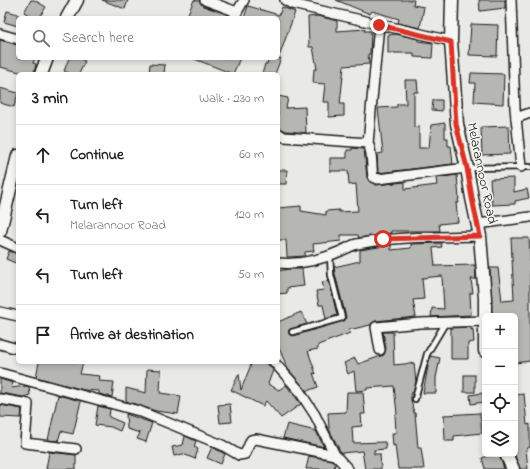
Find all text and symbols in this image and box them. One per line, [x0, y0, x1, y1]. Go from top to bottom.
search box [16, 16, 280, 60]
route end [370, 16, 388, 34]
icon: search [30, 27, 52, 49]
text: Search here [62, 27, 134, 49]
text: 3 min [32, 86, 68, 111]
text: Walk · 230 m [199, 89, 264, 108]
street label: Melarannoor Road [461, 121, 503, 226]
icon: ahead [32, 144, 54, 166]
text: Continue [70, 144, 124, 166]
text: 60 m [239, 145, 264, 164]
text: Turn left [70, 194, 123, 216]
icon: left [32, 204, 54, 226]
text: 120 m [234, 205, 264, 224]
text: Melarannoor Road [70, 216, 166, 235]
route start [374, 230, 392, 248]
icon: left [32, 264, 54, 286]
text: Turn left [70, 264, 123, 286]
text: 50 m [238, 265, 264, 284]
map controls [482, 313, 518, 457]
button: + [482, 313, 518, 349]
icon: arrive [32, 324, 54, 346]
text: Arrive at destination [70, 324, 194, 346]
button: − [482, 349, 518, 385]
button: locate [482, 385, 518, 421]
button: layers [482, 421, 518, 457]

